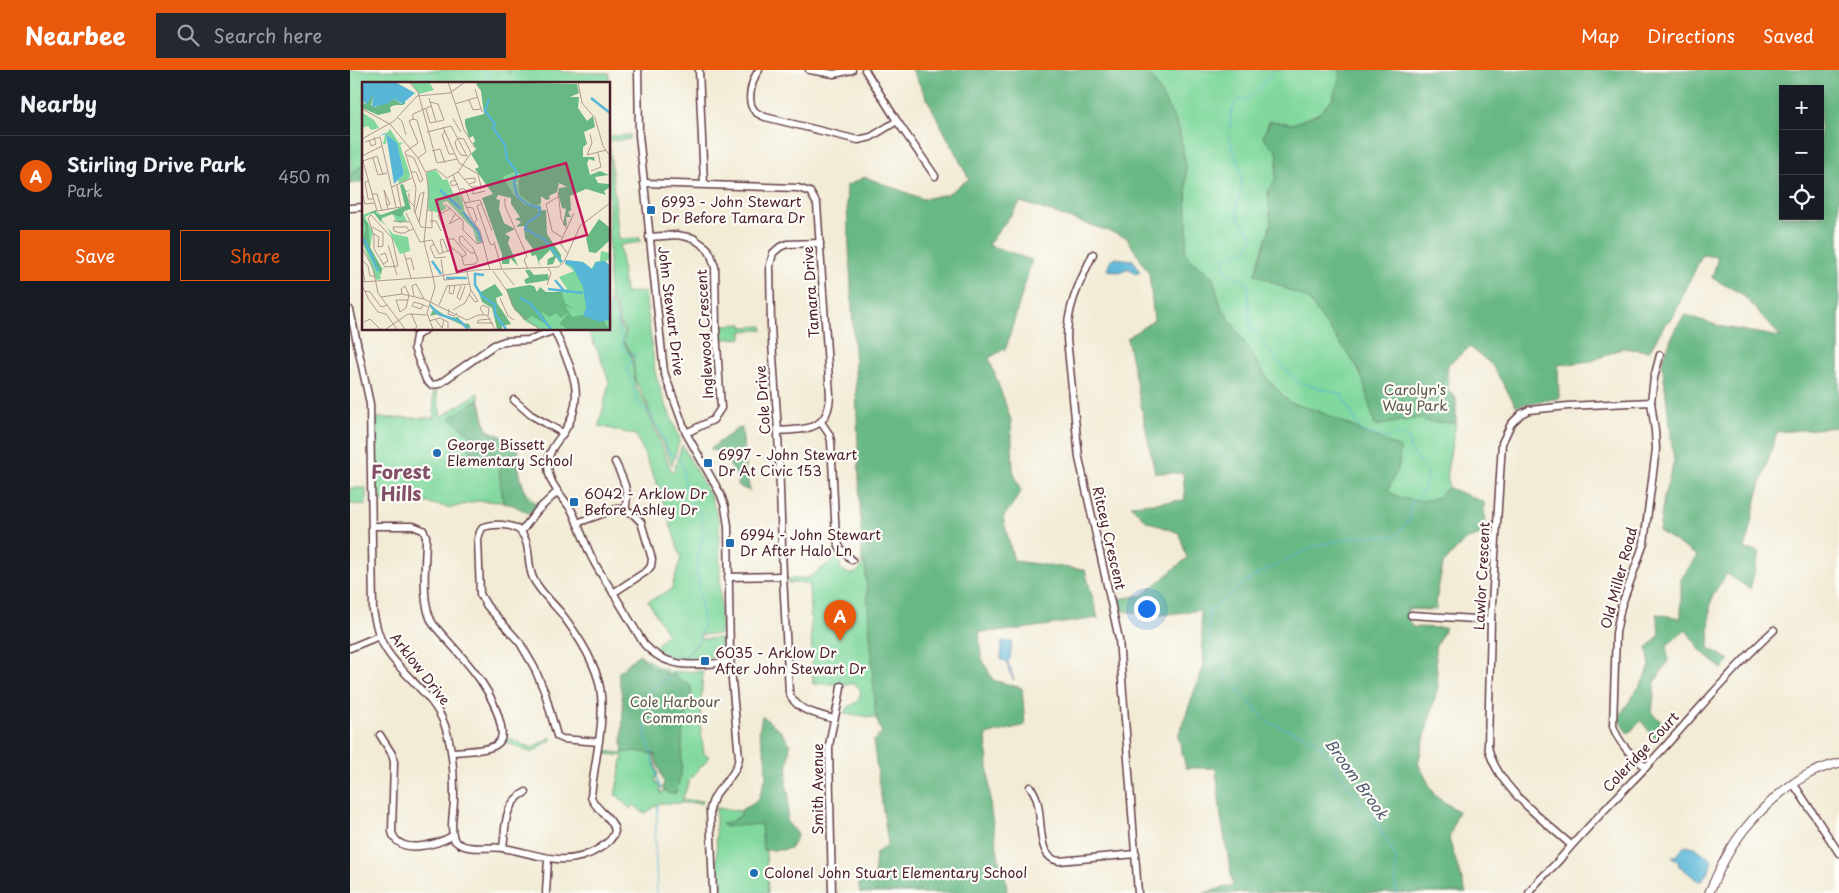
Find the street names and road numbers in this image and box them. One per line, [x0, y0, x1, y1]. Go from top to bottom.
street label: John Stewart Drive [653, 245, 690, 377]
street label: Tamara Drive [797, 245, 824, 339]
street label: Inglewood Crescent [691, 268, 718, 399]
street label: Cole Drive [750, 365, 775, 435]
street label: Ritcey Crescent [1087, 484, 1132, 592]
street label: Lawlor Crescent [1468, 521, 1495, 631]
street label: Old Miller Road [1595, 525, 1642, 631]
street label: Arklow Drive [385, 628, 455, 709]
street label: Coleridge Court [1598, 706, 1684, 797]
street label: Smith Avenue [807, 743, 828, 835]

